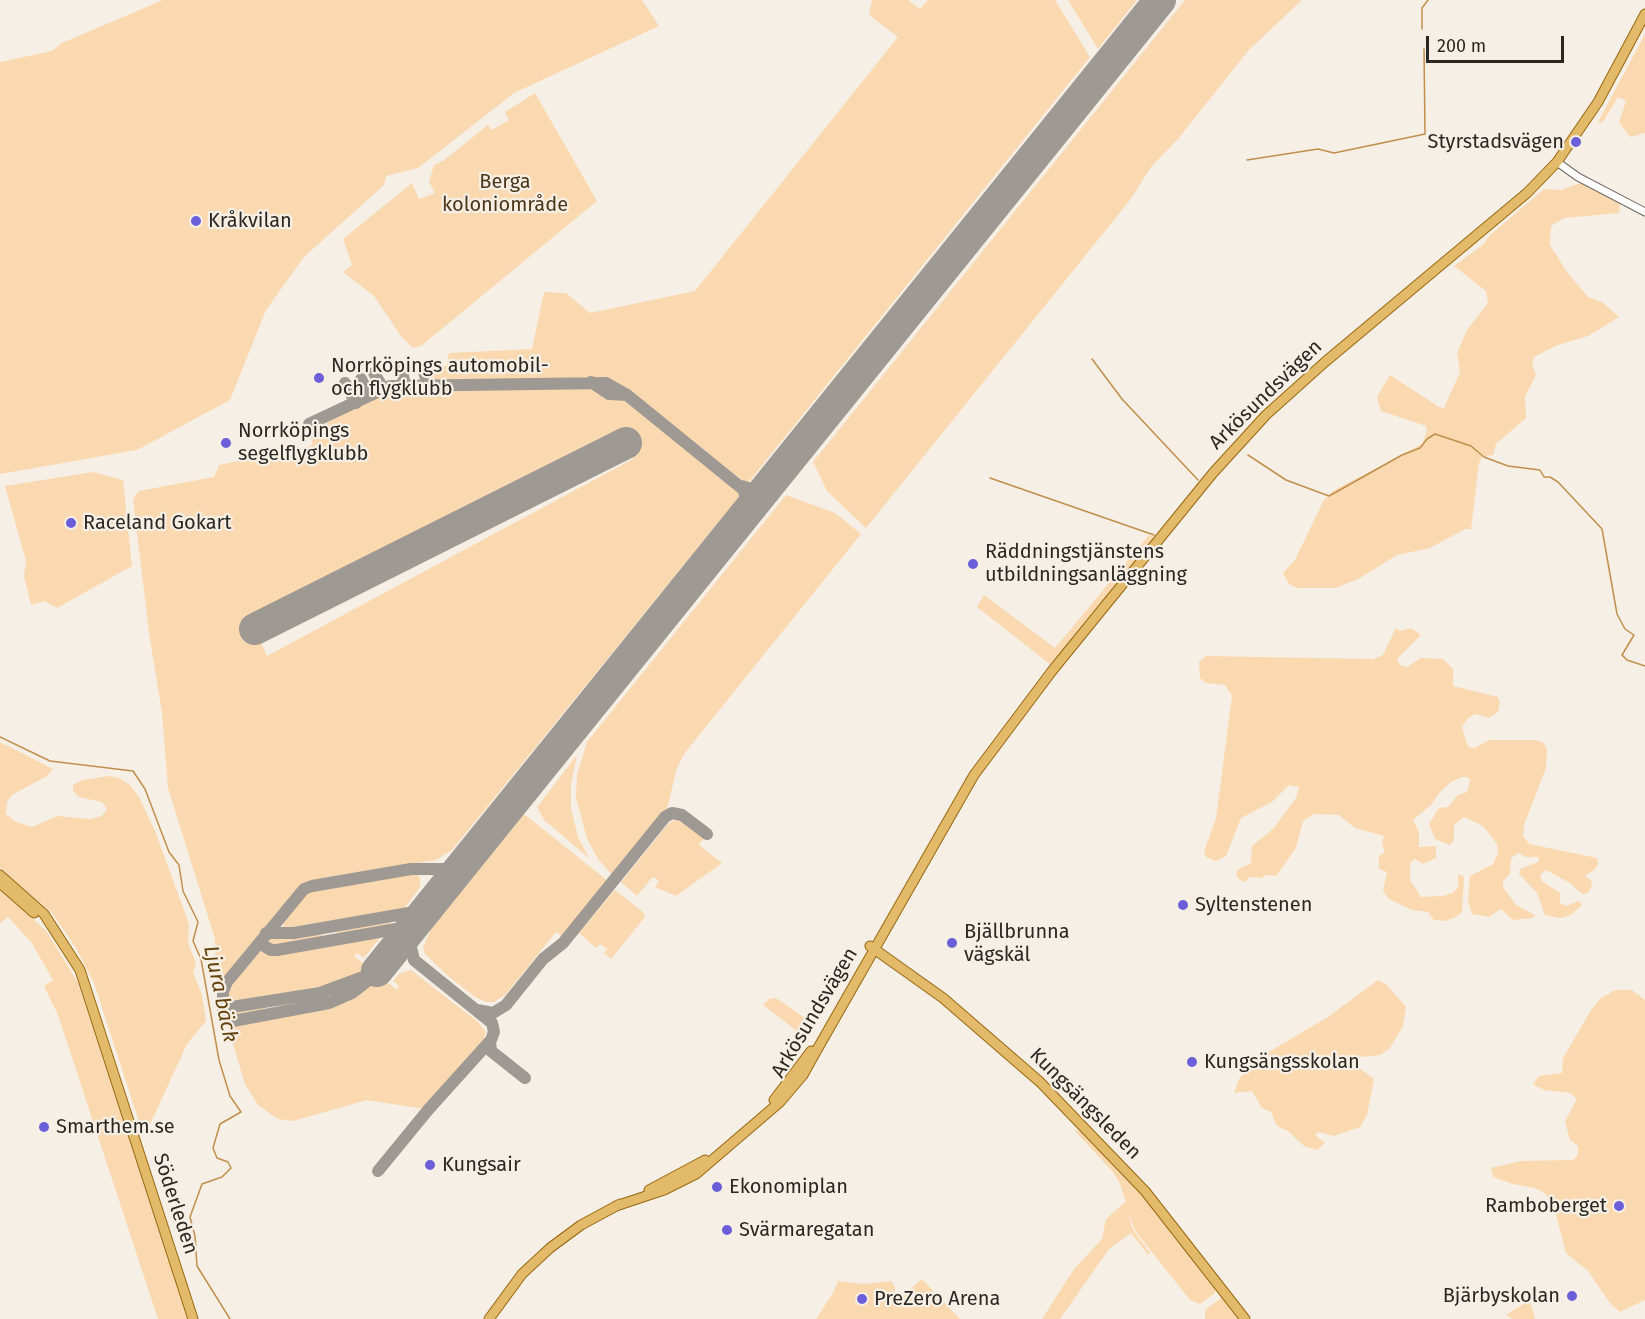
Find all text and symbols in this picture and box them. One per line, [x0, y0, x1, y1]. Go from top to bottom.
scale bar [1429, 24, 1567, 62]
text: 200 m [1437, 35, 1486, 57]
place label: Styrstadsvägen [1428, 130, 1564, 154]
marker: Styrstadsvägen [1569, 135, 1583, 149]
park label: Berga koloniområde [442, 170, 568, 217]
place label: Kråkvilan [208, 209, 292, 233]
marker: Kråkvilan [189, 214, 203, 228]
street label: Arkösundsvägen [1205, 335, 1327, 455]
place label: Norrköpings automobil- och flygklubb [331, 354, 549, 401]
marker: Norrköpings automobil- och flygklubb [312, 371, 326, 385]
place label: Norrköpings segelflygklubb [238, 419, 368, 466]
marker: Norrköpings segelflygklubb [219, 436, 233, 450]
place label: Raceland Gokart [83, 511, 232, 535]
marker: Raceland Gokart [64, 516, 78, 530]
place label: Räddningstjänstens utbildningsanläggning [985, 540, 1187, 587]
marker: Räddningstjänstens utbildningsanläggning [966, 557, 980, 571]
place label: Syltenstenen [1195, 893, 1312, 917]
marker: Syltenstenen [1176, 898, 1190, 912]
place label: Bjällbrunna vägskäl [964, 920, 1070, 967]
marker: Bjällbrunna vägskäl [945, 936, 959, 950]
water label: Ljura bäck [197, 943, 243, 1045]
street label: Arkösundsvägen [767, 944, 863, 1082]
street label: Kungsängsleden [1024, 1043, 1146, 1165]
place label: Kungsängsskolan [1204, 1050, 1360, 1074]
marker: Kungsängsskolan [1185, 1055, 1199, 1069]
place label: Smarthem.se [56, 1115, 175, 1139]
marker: Smarthem.se [37, 1120, 51, 1134]
street label: Söderleden [147, 1151, 203, 1257]
place label: Kungsair [442, 1153, 521, 1177]
marker: Kungsair [423, 1158, 437, 1172]
place label: Ekonomiplan [729, 1175, 848, 1199]
marker: Ekonomiplan [710, 1180, 724, 1194]
place label: Ramboberget [1485, 1194, 1607, 1218]
marker: Ramboberget [1612, 1199, 1626, 1213]
place label: Svärmaregatan [739, 1218, 874, 1242]
marker: Svärmaregatan [720, 1223, 734, 1237]
place label: Bjärbyskolan [1443, 1284, 1560, 1308]
place label: PreZero Arena [874, 1287, 1000, 1311]
marker: Bjärbyskolan [1565, 1289, 1579, 1303]
marker: PreZero Arena [855, 1292, 869, 1306]

